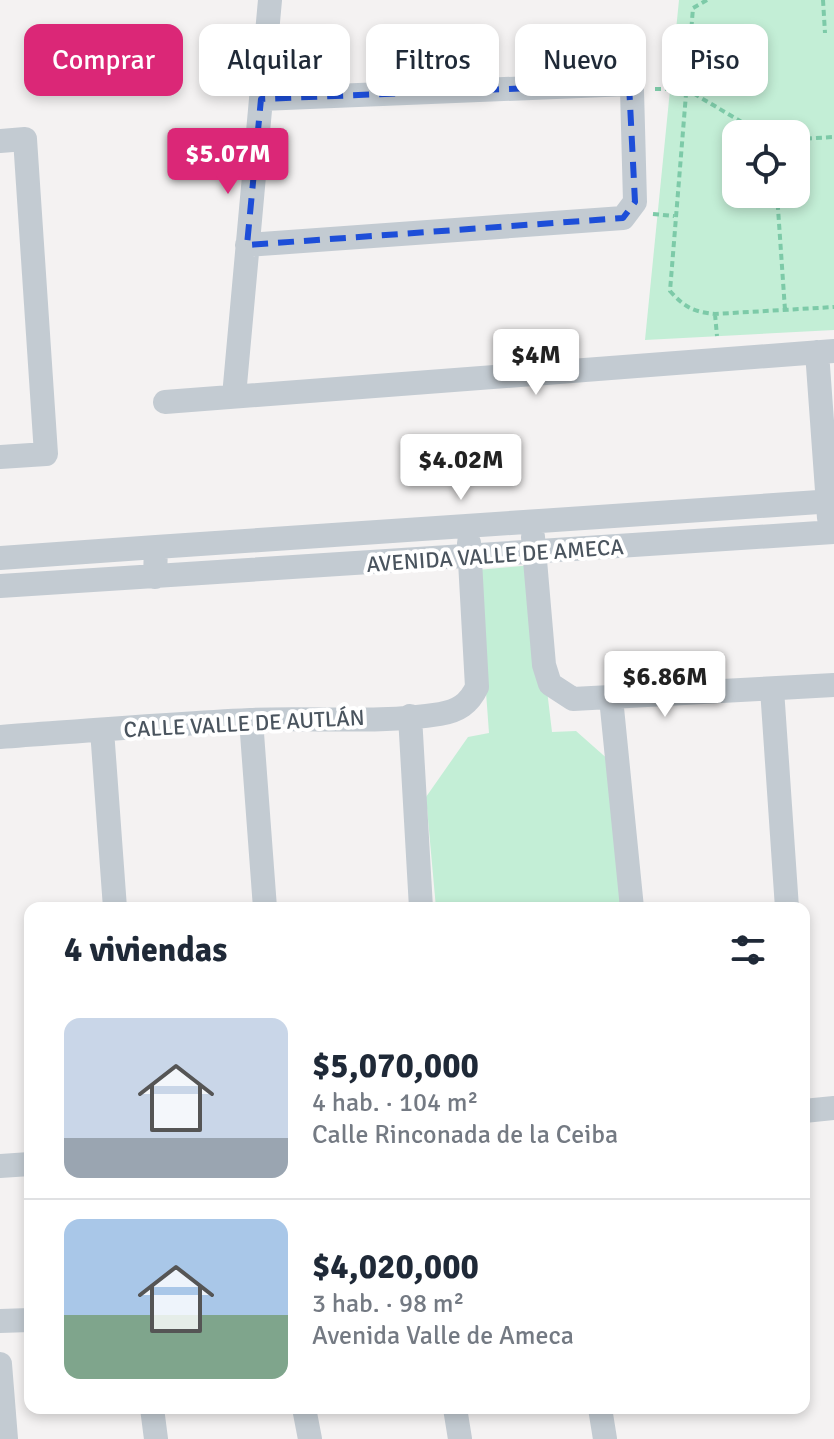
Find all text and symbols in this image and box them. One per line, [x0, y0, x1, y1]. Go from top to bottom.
chip: Comprar [24, 24, 183, 96]
chip: Alquilar [199, 24, 350, 96]
chip: Filtros [366, 24, 499, 96]
chip: Nuevo [515, 24, 646, 96]
chip: Piso [662, 24, 768, 96]
map controls [722, 120, 810, 208]
button: locate [722, 120, 810, 208]
pin: $5.07M [163, 128, 293, 196]
text: $5.07M [185, 138, 271, 170]
pin: $4M [497, 329, 575, 397]
text: $4M [511, 339, 561, 371]
pin: $4.02M [396, 434, 526, 502]
text: $4.02M [418, 444, 504, 476]
street label: AVENIDA VALLE DE AMECA [366, 533, 625, 578]
pin: $6.86M [600, 651, 730, 719]
text: $6.86M [622, 661, 708, 693]
street label: CALLE VALLE DE AUTLÁN [123, 704, 365, 743]
icon: filters [726, 928, 770, 972]
text: 4 viviendas [64, 929, 227, 971]
text: $5,070,000 [312, 1045, 479, 1087]
icon: home [128, 1050, 224, 1146]
text: 4 hab. · 104 m² [312, 1087, 479, 1119]
text: Calle Rinconada de la Ceiba [312, 1119, 618, 1151]
text: $4,020,000 [312, 1246, 479, 1288]
icon: home [128, 1251, 224, 1347]
text: 3 hab. · 98 m² [312, 1288, 464, 1320]
text: Avenida Valle de Ameca [312, 1320, 574, 1352]

